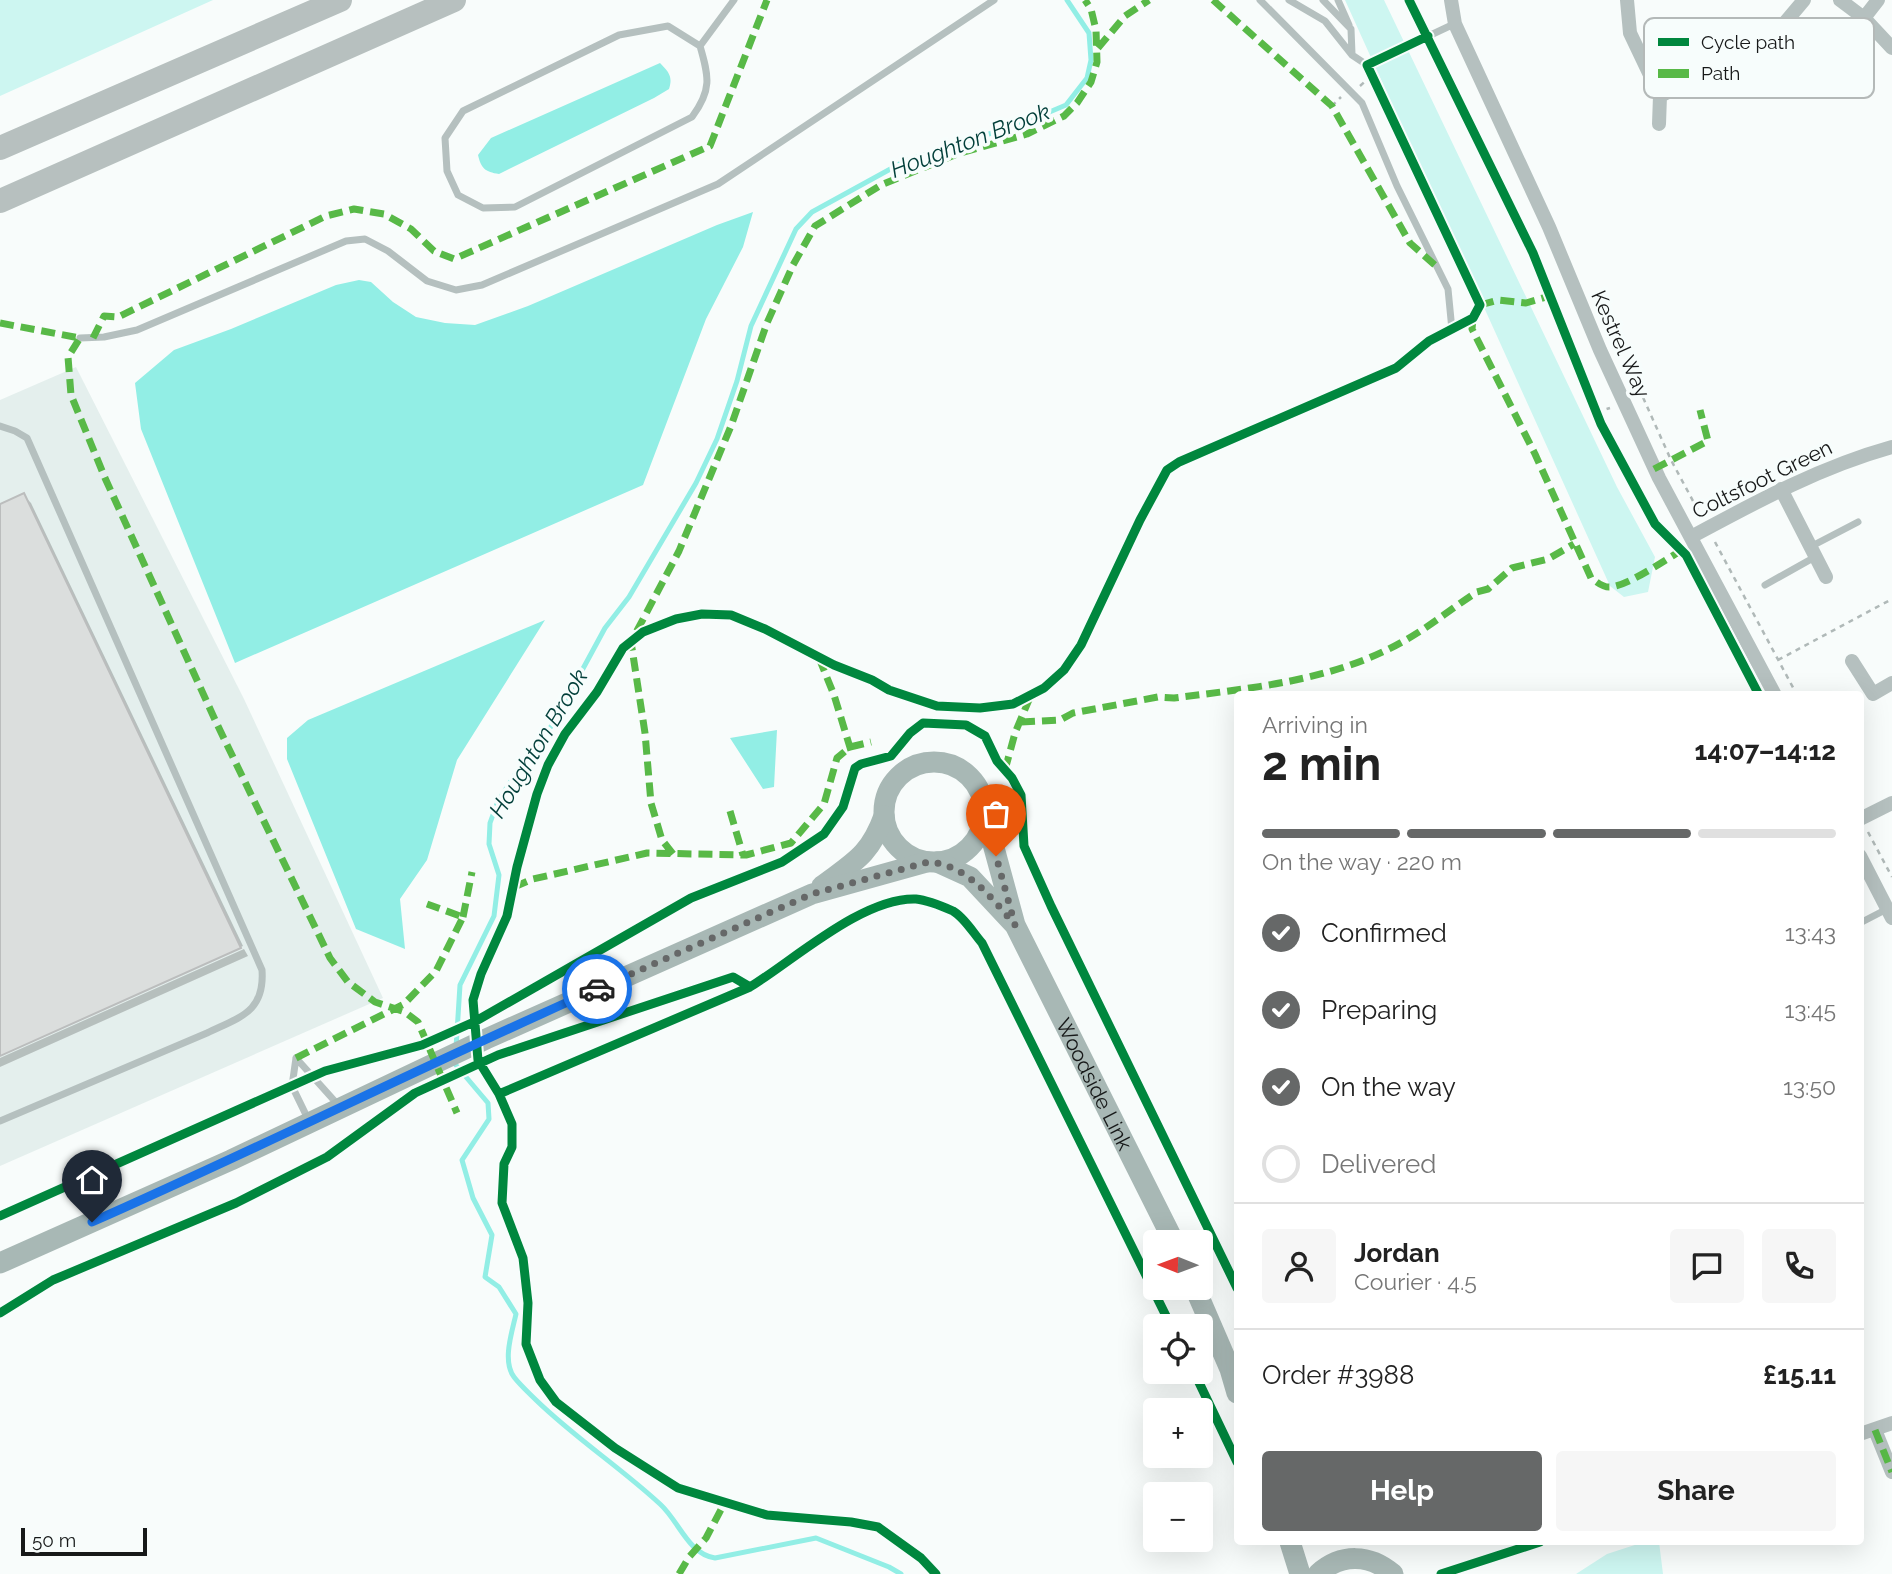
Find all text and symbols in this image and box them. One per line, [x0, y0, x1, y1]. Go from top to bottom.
legend [1644, 18, 1874, 98]
text: Cycle path [1701, 31, 1795, 53]
text: Path [1701, 62, 1740, 84]
water label: Houghton Brook [886, 97, 1054, 183]
street label: Kestrel Way [1586, 286, 1656, 402]
street label: Coltsfoot Green [1688, 434, 1836, 524]
water label: Houghton Brook [483, 664, 593, 822]
text: Arriving in [1262, 711, 1368, 738]
text: 14:07–14:12 [1695, 736, 1836, 766]
text: 2 min [1262, 737, 1381, 791]
pin [966, 784, 1026, 856]
icon: bag [977, 795, 1015, 833]
text: On the way · 220 m [1262, 848, 1462, 875]
icon: check [1262, 914, 1300, 952]
text: Confirmed [1321, 918, 1447, 948]
text: 13:43 [1785, 919, 1836, 946]
courier [562, 954, 632, 1024]
icon: car [578, 970, 616, 1008]
icon: check [1262, 991, 1300, 1029]
text: Preparing [1321, 995, 1437, 1025]
text: 13:45 [1784, 996, 1836, 1023]
street label: Woodside Link [1051, 1014, 1138, 1154]
icon: check [1262, 1068, 1300, 1106]
text: On the way [1321, 1072, 1456, 1102]
text: 13:50 [1783, 1073, 1836, 1100]
text: Delivered [1321, 1149, 1436, 1179]
pin [62, 1150, 122, 1222]
icon: home [73, 1161, 111, 1199]
button: person [1262, 1229, 1336, 1303]
button: chat [1670, 1229, 1744, 1303]
button: phone [1762, 1229, 1836, 1303]
north arrow [1143, 1230, 1213, 1300]
map controls [1143, 1230, 1213, 1552]
text: Jordan [1354, 1238, 1440, 1268]
text: Courier · 4.5 [1354, 1268, 1477, 1295]
button: locate [1143, 1314, 1213, 1384]
text: Order #3988 [1262, 1360, 1414, 1390]
text: £15.11 [1763, 1360, 1836, 1390]
button: + [1143, 1398, 1213, 1468]
button: Help [1262, 1451, 1542, 1531]
button: Share [1556, 1451, 1836, 1531]
button: − [1143, 1482, 1213, 1552]
scale bar [21, 1525, 147, 1557]
text: 50 m [32, 1529, 76, 1551]

